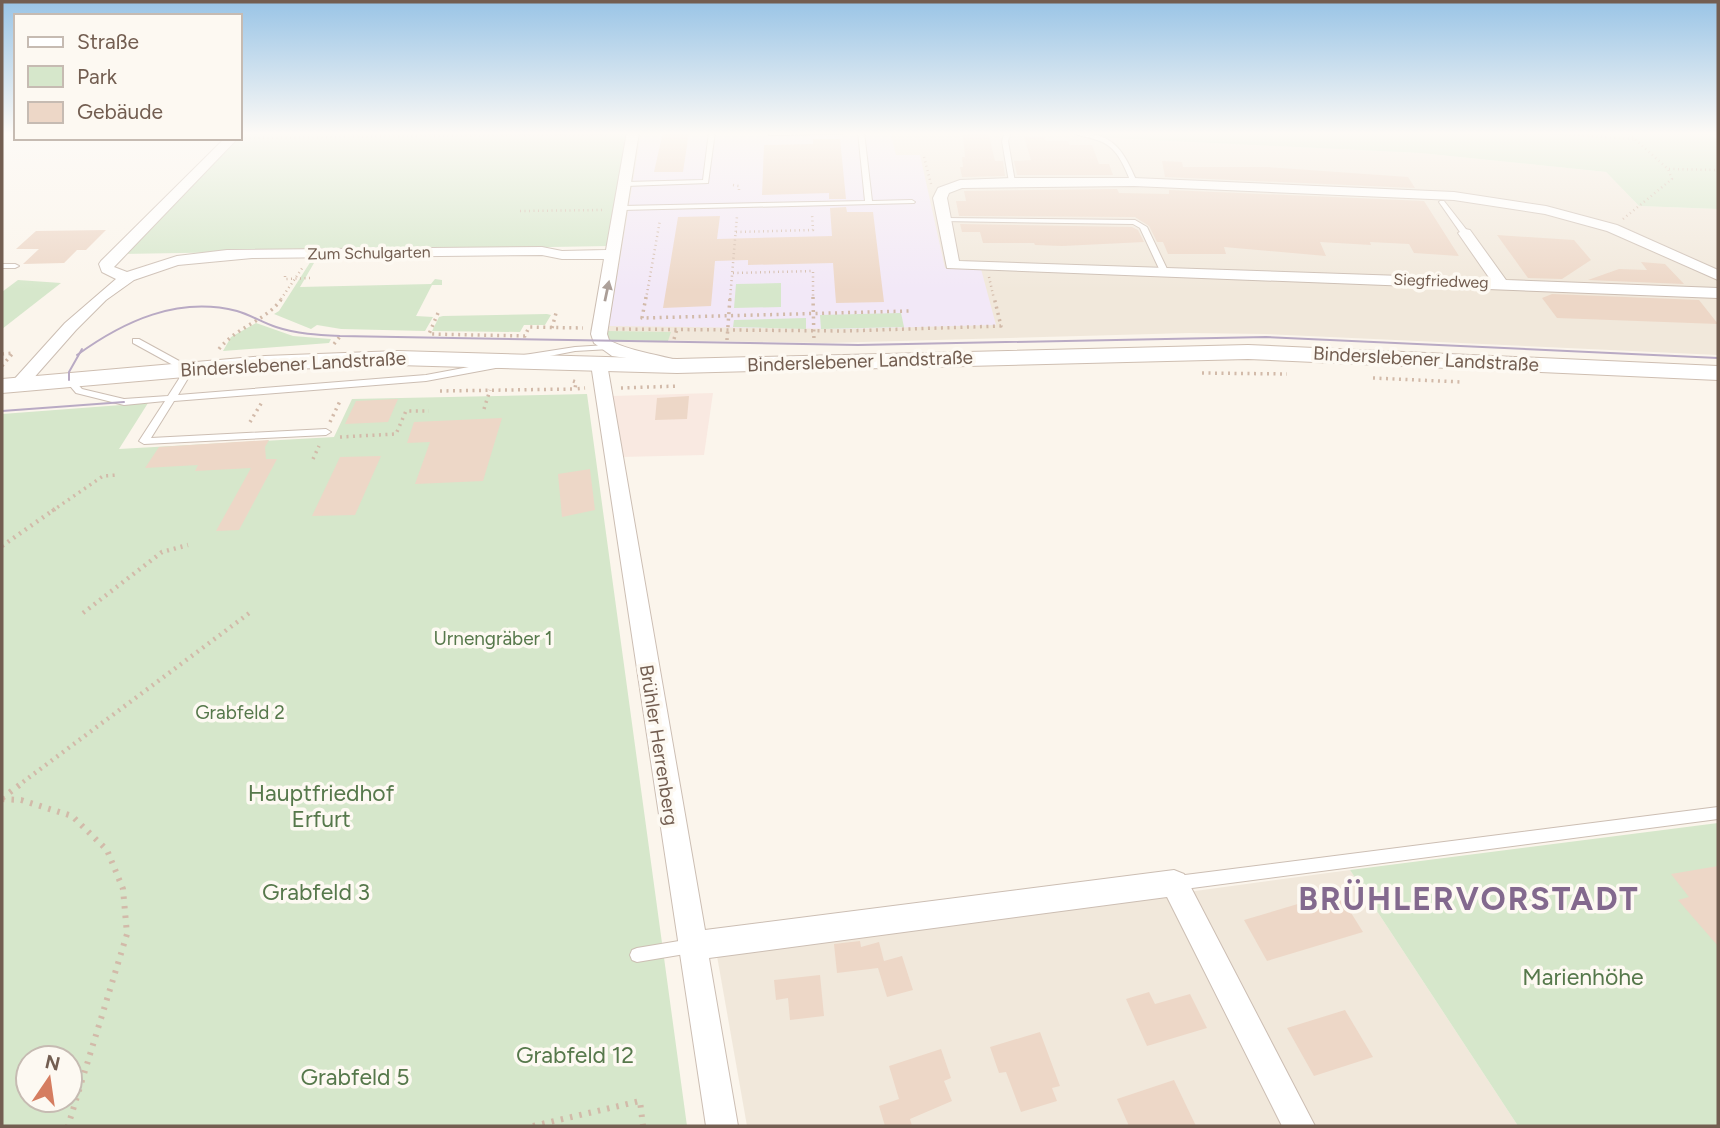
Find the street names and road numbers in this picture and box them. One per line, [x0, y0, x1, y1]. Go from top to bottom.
street label: Zum Schulgarten [307, 242, 431, 264]
street label: Siegfriedweg [1393, 270, 1489, 292]
street label: Binderslebener Landstraße [1312, 342, 1540, 376]
street label: Binderslebener Landstraße [747, 346, 973, 376]
street label: Binderslebener Landstraße [179, 347, 407, 381]
street label: Brühler Herrenberg [635, 663, 683, 827]

